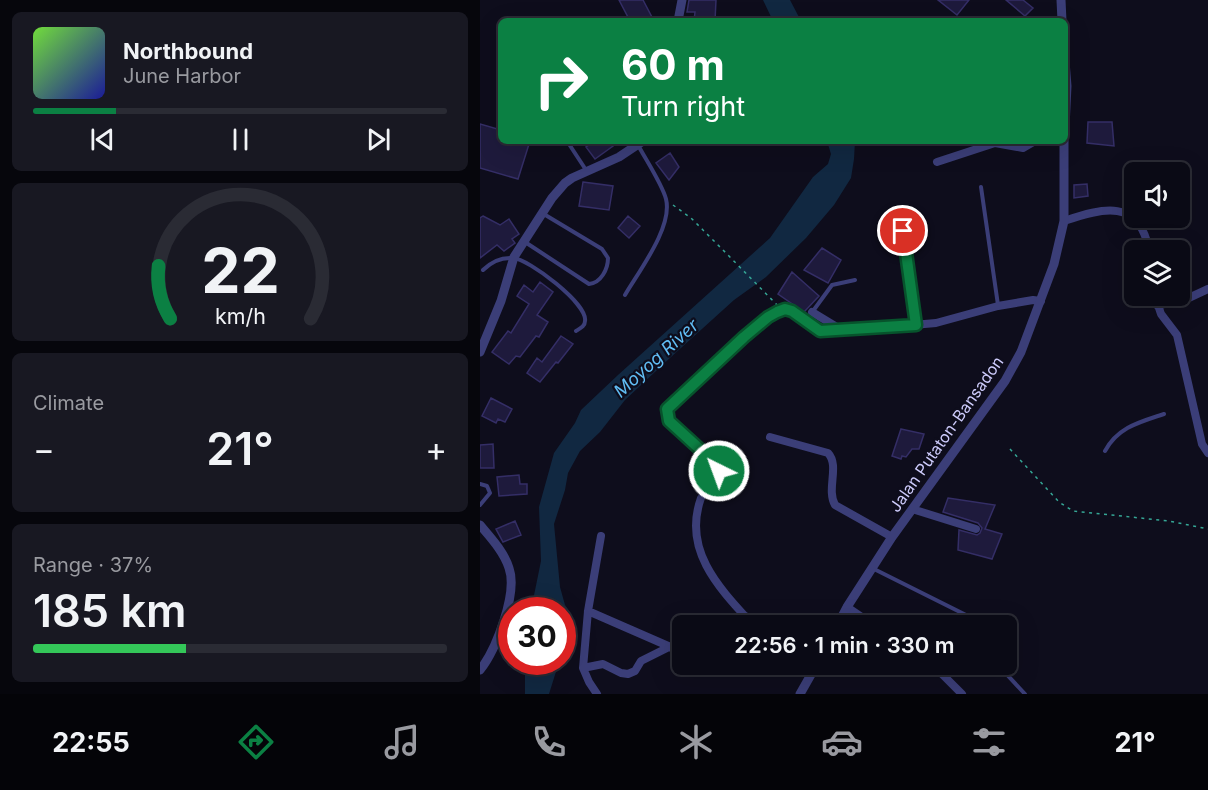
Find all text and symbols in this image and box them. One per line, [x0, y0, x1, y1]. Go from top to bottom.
text: Northbound [123, 38, 253, 64]
text: 60 m [621, 39, 725, 90]
icon: right [522, 42, 600, 120]
text: June Harbor [123, 64, 241, 88]
text: Turn right [621, 90, 745, 123]
icon: previous [86, 123, 119, 156]
icon: pause [224, 123, 257, 156]
icon: next [362, 123, 395, 156]
map controls [1124, 162, 1190, 306]
button: sound [1124, 162, 1190, 228]
pin [877, 205, 928, 256]
icon: arrive [886, 214, 919, 247]
text: 22 [201, 233, 279, 308]
button: layers [1124, 240, 1190, 306]
text: km/h [215, 303, 265, 329]
water label: Moyog River [609, 314, 703, 401]
street label: Jalan Putaton-Bansadon [885, 352, 1007, 516]
text: Climate [33, 391, 104, 415]
text: 21° [206, 421, 274, 476]
text: − [33, 429, 55, 469]
text: + [425, 429, 447, 469]
position arrow [687, 439, 751, 503]
text: Range · 37% [33, 553, 153, 577]
text: 185 km [33, 583, 187, 638]
speed limit sign: 30 [498, 597, 576, 675]
text: 22:56 · 1 min · 330 m [734, 632, 955, 658]
icon: directions [235, 721, 277, 763]
icon: music [381, 721, 423, 763]
icon: phone [528, 721, 570, 763]
icon: climate [675, 721, 717, 763]
icon: car [821, 721, 863, 763]
icon: filters [968, 721, 1010, 763]
text: 22:55 [52, 726, 130, 759]
text: 21° [1115, 726, 1156, 759]

